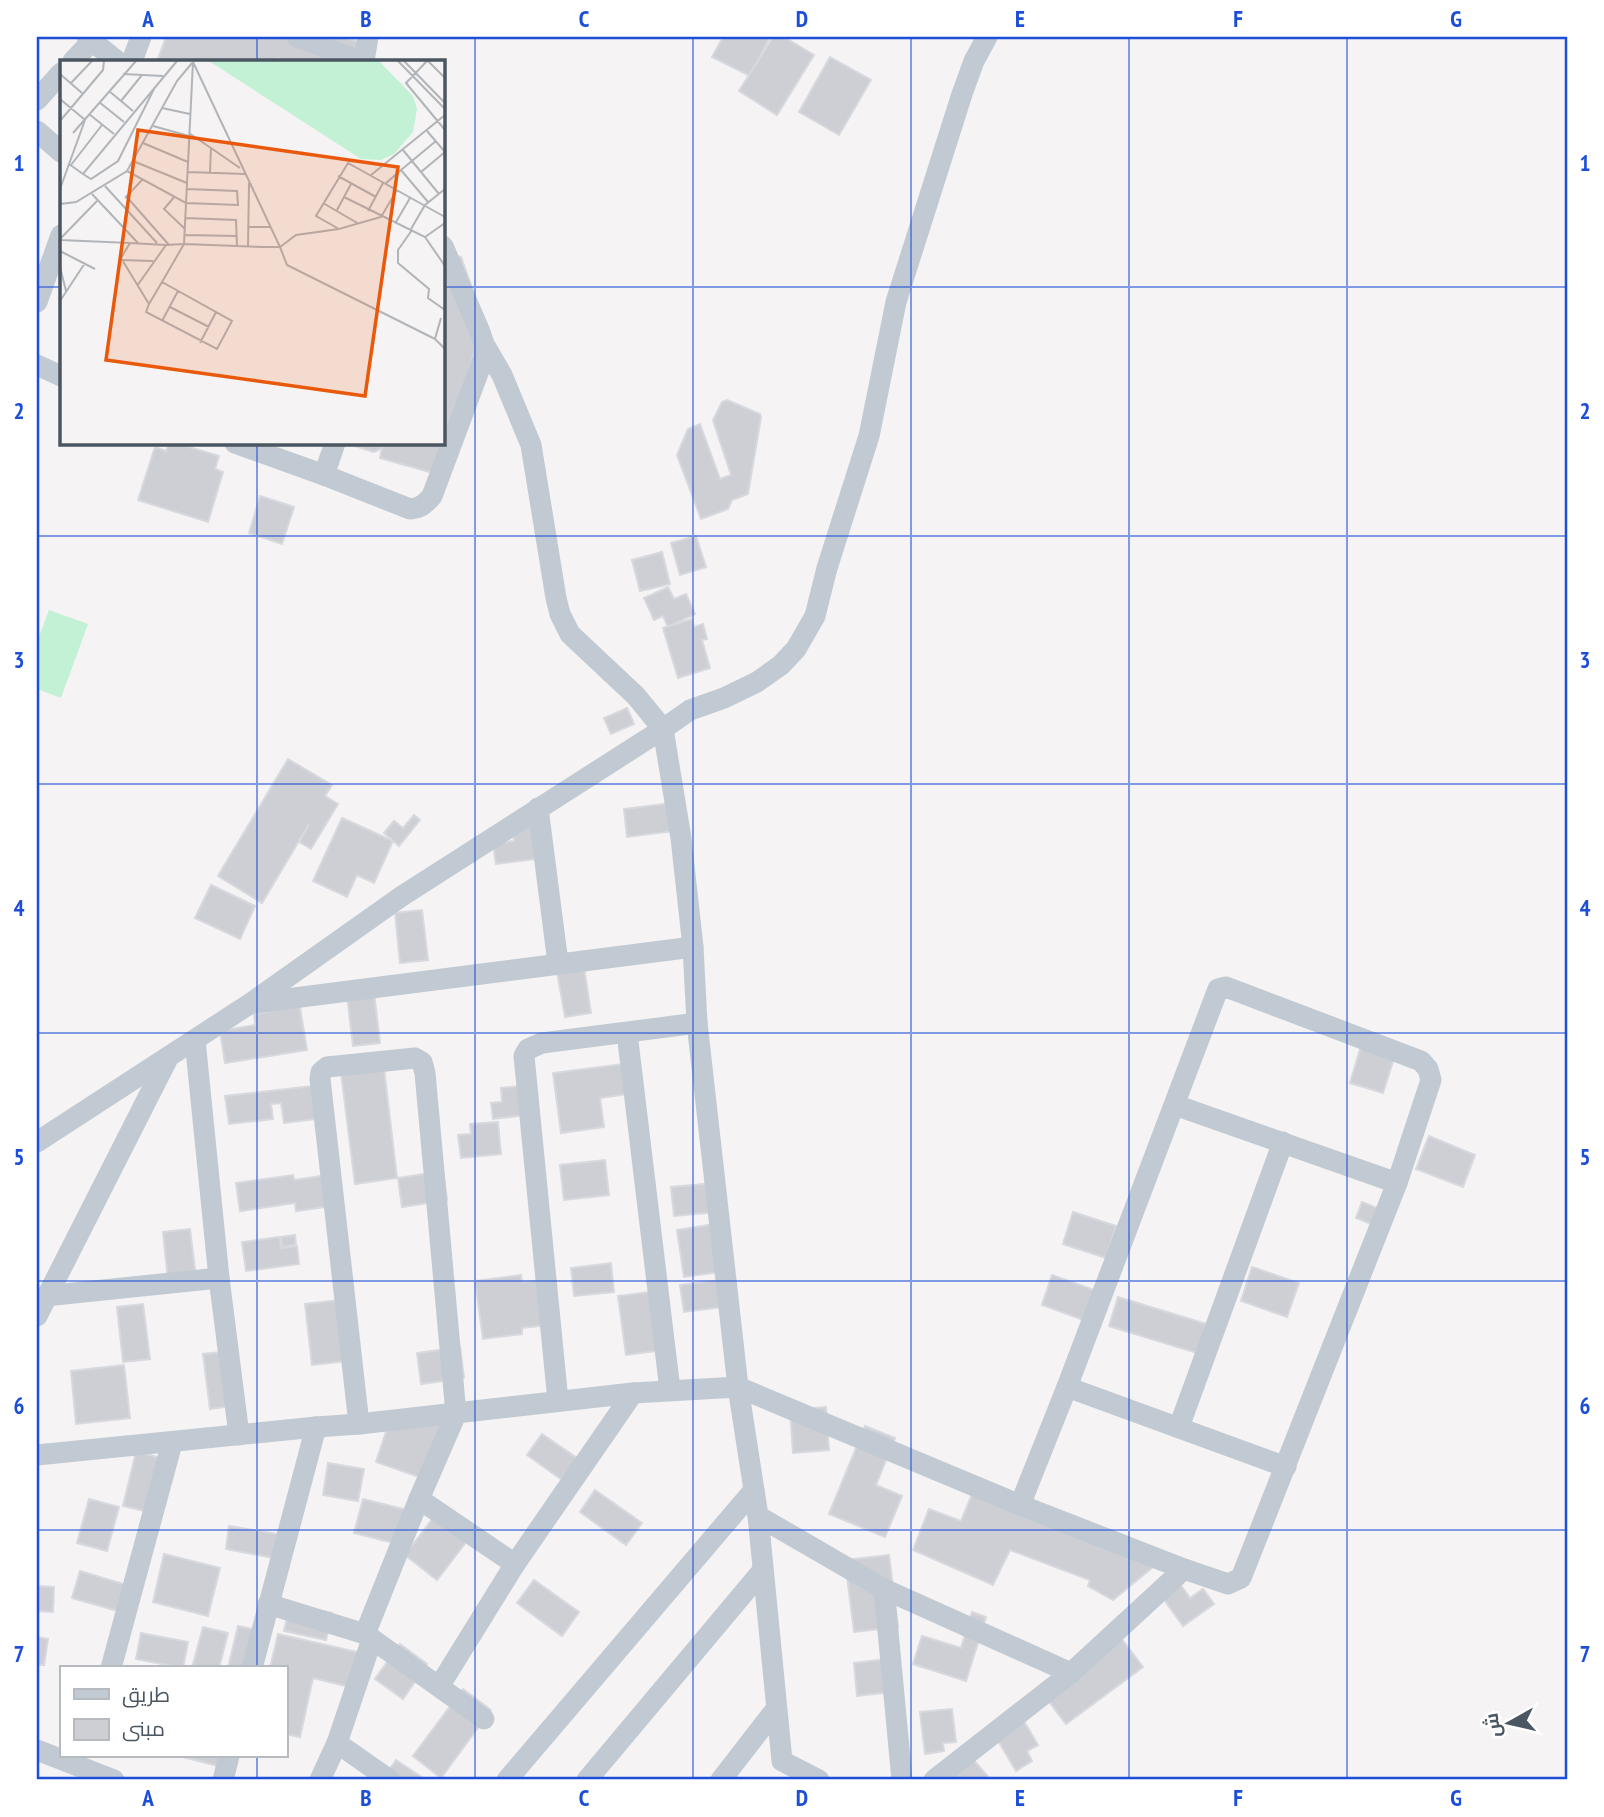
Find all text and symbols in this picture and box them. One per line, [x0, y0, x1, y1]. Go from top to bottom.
text: A [141, 4, 154, 33]
text: B [360, 4, 372, 33]
text: C [579, 4, 590, 33]
text: D [796, 4, 808, 33]
text: E [1015, 4, 1025, 33]
text: F [1233, 4, 1243, 33]
text: G [1450, 4, 1462, 33]
inset map [60, 60, 444, 444]
text: 1 [14, 148, 25, 177]
text: 1 [1580, 148, 1591, 177]
text: 2 [14, 396, 25, 425]
text: 2 [1580, 396, 1591, 425]
text: 3 [14, 645, 25, 674]
text: 3 [1580, 645, 1591, 674]
text: 4 [14, 893, 25, 922]
text: 4 [1580, 893, 1591, 922]
text: 5 [14, 1142, 25, 1171]
text: 5 [1580, 1142, 1591, 1171]
text: 6 [14, 1391, 25, 1420]
text: 6 [1580, 1391, 1591, 1420]
text: 7 [14, 1639, 25, 1668]
text: 7 [1580, 1639, 1591, 1668]
legend [60, 1666, 287, 1758]
text: طريق [122, 1681, 170, 1708]
north arrow [1474, 1688, 1544, 1758]
text: ش [1479, 1712, 1506, 1739]
text: مبنى [122, 1715, 165, 1742]
text: A [141, 1783, 154, 1812]
text: B [360, 1783, 372, 1812]
text: C [579, 1783, 590, 1812]
text: D [796, 1783, 808, 1812]
text: E [1015, 1783, 1025, 1812]
text: F [1233, 1783, 1243, 1812]
text: G [1450, 1783, 1462, 1812]

